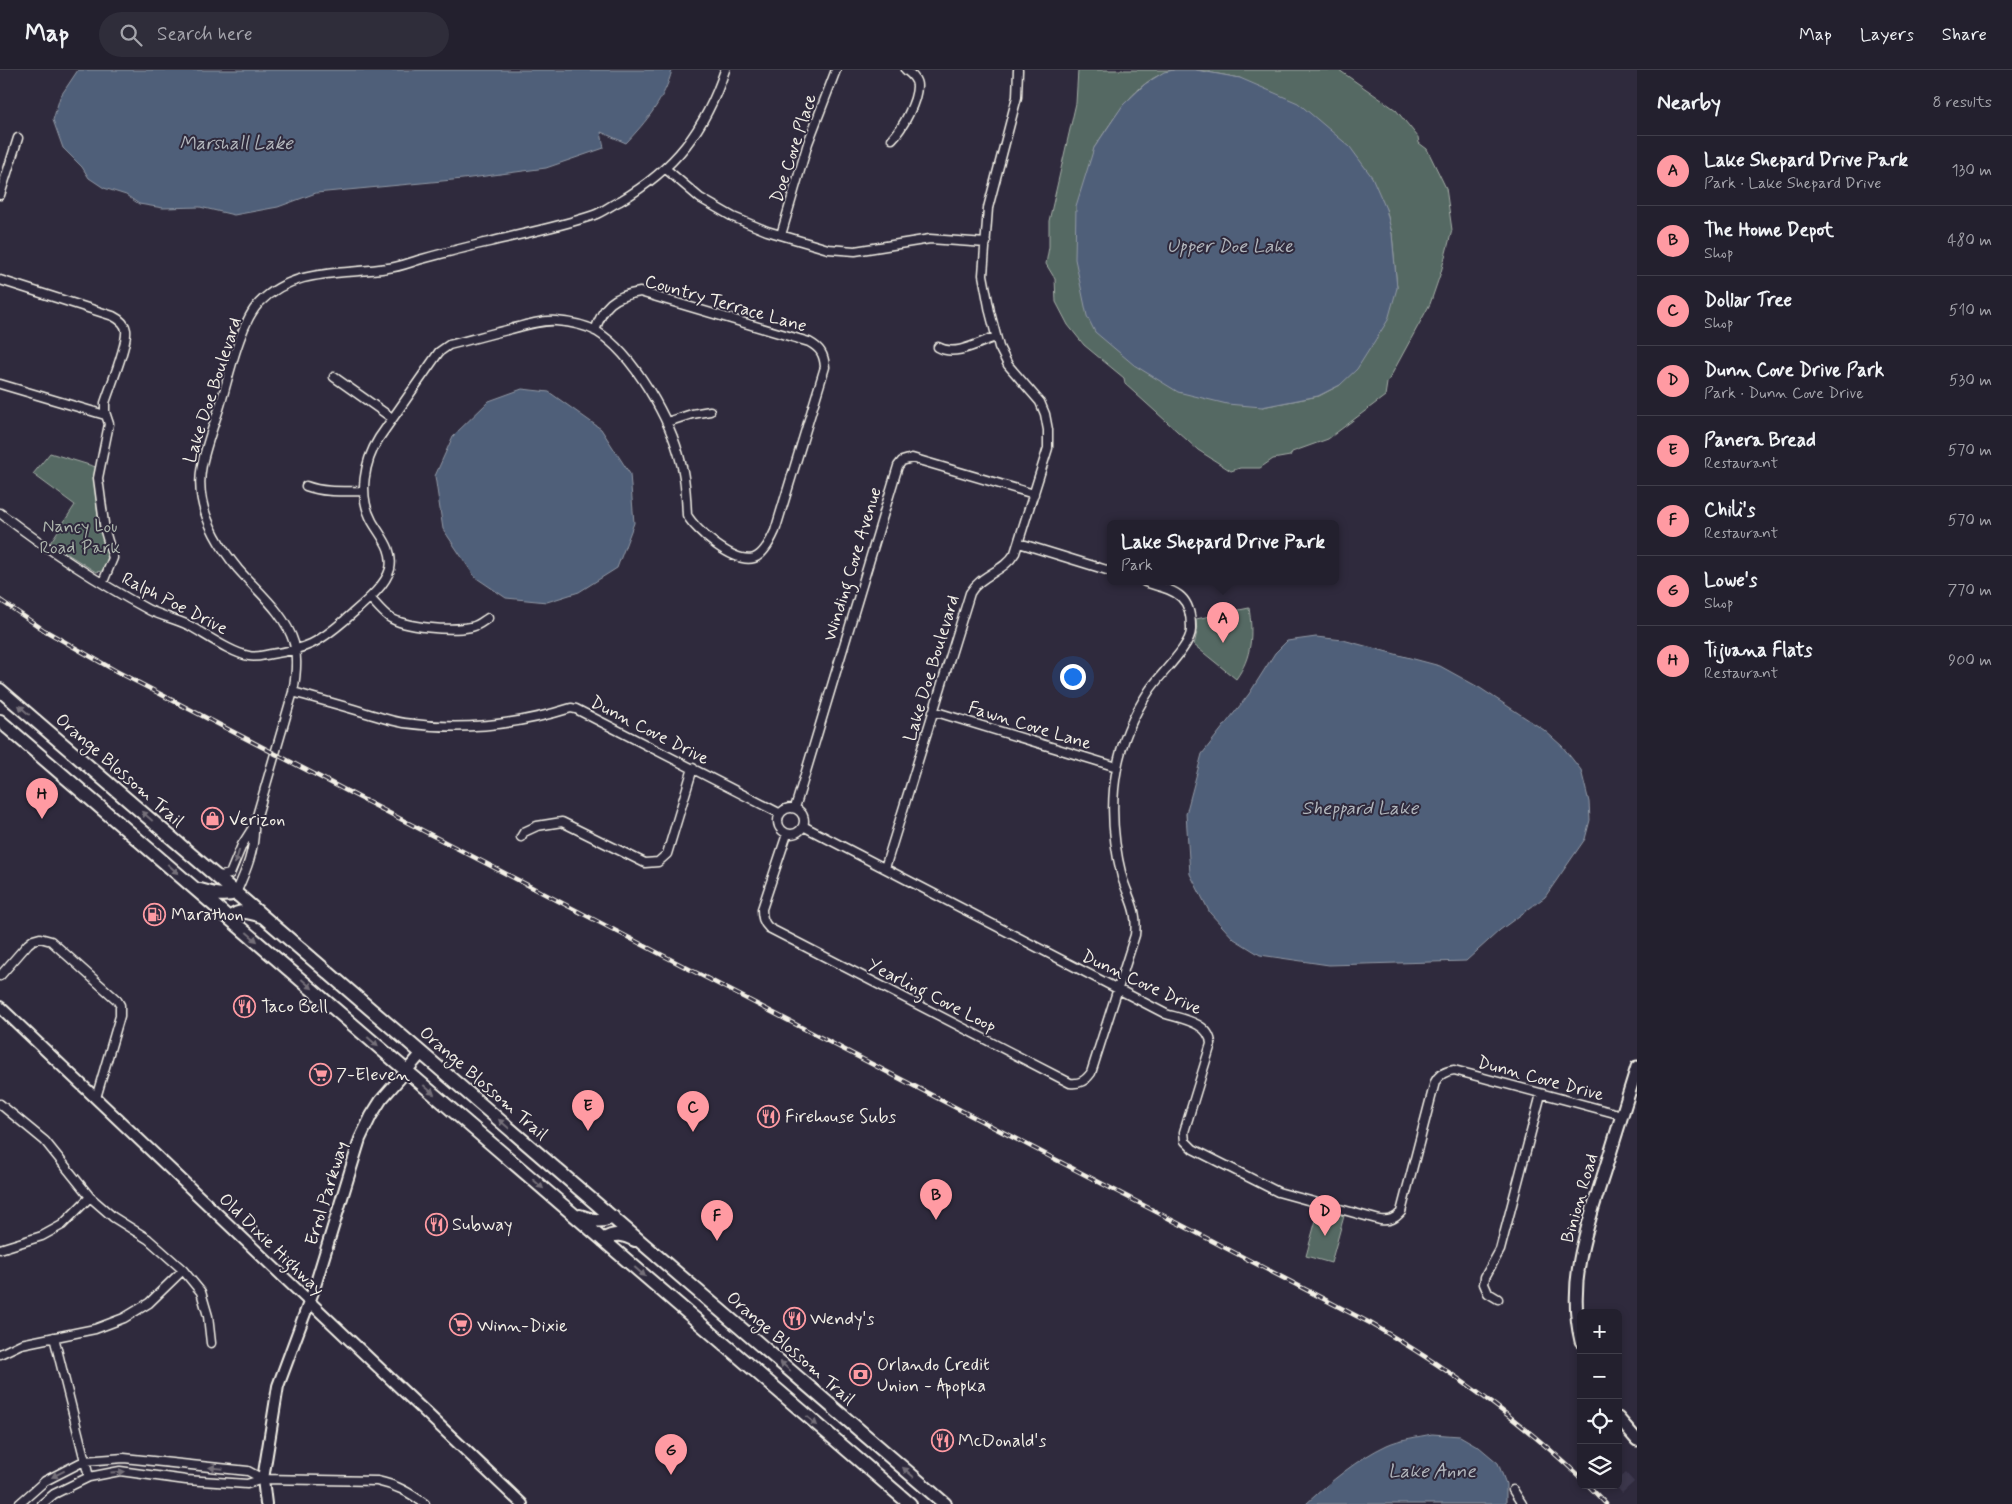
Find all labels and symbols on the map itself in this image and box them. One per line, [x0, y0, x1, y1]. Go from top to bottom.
street label: Doe Cove Place [765, 91, 823, 206]
water label: Marshall Lake [179, 131, 294, 156]
water label: Upper Doe Lake [1167, 234, 1294, 259]
street label: Country Terrace Lane [642, 269, 810, 339]
street label: Lake Doe Boulevard [178, 314, 248, 466]
street label: Winding Cove Avenue [818, 484, 890, 645]
park label: Nancy Lou Road Park [39, 515, 121, 560]
street label: Ralph Poe Drive [117, 567, 232, 641]
street label: Lake Doe Boulevard [898, 592, 966, 744]
pin: A [1207, 602, 1239, 643]
your location [1060, 664, 1086, 690]
street label: Dunn Cove Drive [586, 691, 713, 771]
street label: Fawn Cove Lane [965, 696, 1094, 756]
one-way arrow [18, 705, 31, 716]
street label: Orange Blossom Trail [49, 708, 189, 834]
pin: H [26, 778, 58, 819]
water label: Sheppard Lake [1302, 796, 1420, 821]
shop icon: Verizon [201, 807, 225, 831]
place label: Verizon [229, 808, 285, 832]
one-way arrow [141, 811, 154, 822]
one-way arrow [233, 849, 240, 864]
one-way arrow [166, 863, 179, 874]
fuel station icon: Marathon [143, 902, 167, 926]
place label: Marathon [171, 903, 244, 927]
one-way arrow [245, 931, 257, 943]
street label: Dunn Cove Drive [1078, 945, 1206, 1021]
street label: Yearling Cove Loop [862, 953, 1000, 1041]
one-way arrow [300, 979, 313, 990]
restaurant icon: Taco Bell [233, 994, 257, 1018]
place label: Taco Bell [261, 995, 328, 1019]
street label: Orange Blossom Trail [413, 1021, 553, 1147]
one-way arrow [367, 1036, 379, 1048]
street label: Dunn Cove Drive [1475, 1051, 1607, 1107]
supermarket icon: 7-Eleven [308, 1062, 332, 1086]
place label: 7-Eleven [336, 1063, 410, 1087]
one-way arrow [423, 1084, 435, 1095]
pin: E [572, 1090, 604, 1131]
pin: C [677, 1091, 709, 1132]
restaurant icon: Firehouse Subs [757, 1104, 781, 1128]
place label: Firehouse Subs [785, 1105, 896, 1129]
one-way arrow [498, 1118, 511, 1129]
street label: Errol Parkway [300, 1138, 354, 1248]
street label: Binion Road [1556, 1151, 1604, 1246]
one-way arrow [532, 1178, 545, 1189]
pin: B [920, 1179, 952, 1220]
street label: Old Dixie Highway [212, 1188, 329, 1303]
pin: D [1309, 1195, 1341, 1236]
pin: F [701, 1200, 733, 1241]
restaurant icon: Subway [424, 1212, 448, 1236]
place label: Subway [452, 1213, 513, 1237]
one-way arrow [634, 1266, 646, 1278]
street label: Orange Blossom Trail [720, 1286, 860, 1412]
restaurant icon: Wendy's [782, 1306, 806, 1330]
place label: Wendy's [810, 1307, 874, 1331]
supermarket icon: Winn-Dixie [449, 1313, 473, 1337]
place label: Winn-Dixie [477, 1314, 568, 1338]
place label: Orlando Credit Union - Apopka [877, 1353, 990, 1399]
one-way arrow [780, 1360, 792, 1372]
bank icon: Orlando Credit Union - Apopka [849, 1362, 873, 1386]
one-way arrow [806, 1415, 818, 1427]
restaurant icon: McDonald's [930, 1428, 954, 1452]
place label: McDonald's [958, 1429, 1046, 1453]
pin: G [655, 1434, 687, 1475]
water label: Lake Anne [1388, 1459, 1477, 1484]
one-way arrow [208, 1464, 224, 1472]
one-way arrow [902, 1467, 915, 1478]
one-way arrow [110, 1468, 126, 1476]
one-way arrow [50, 1470, 65, 1478]

